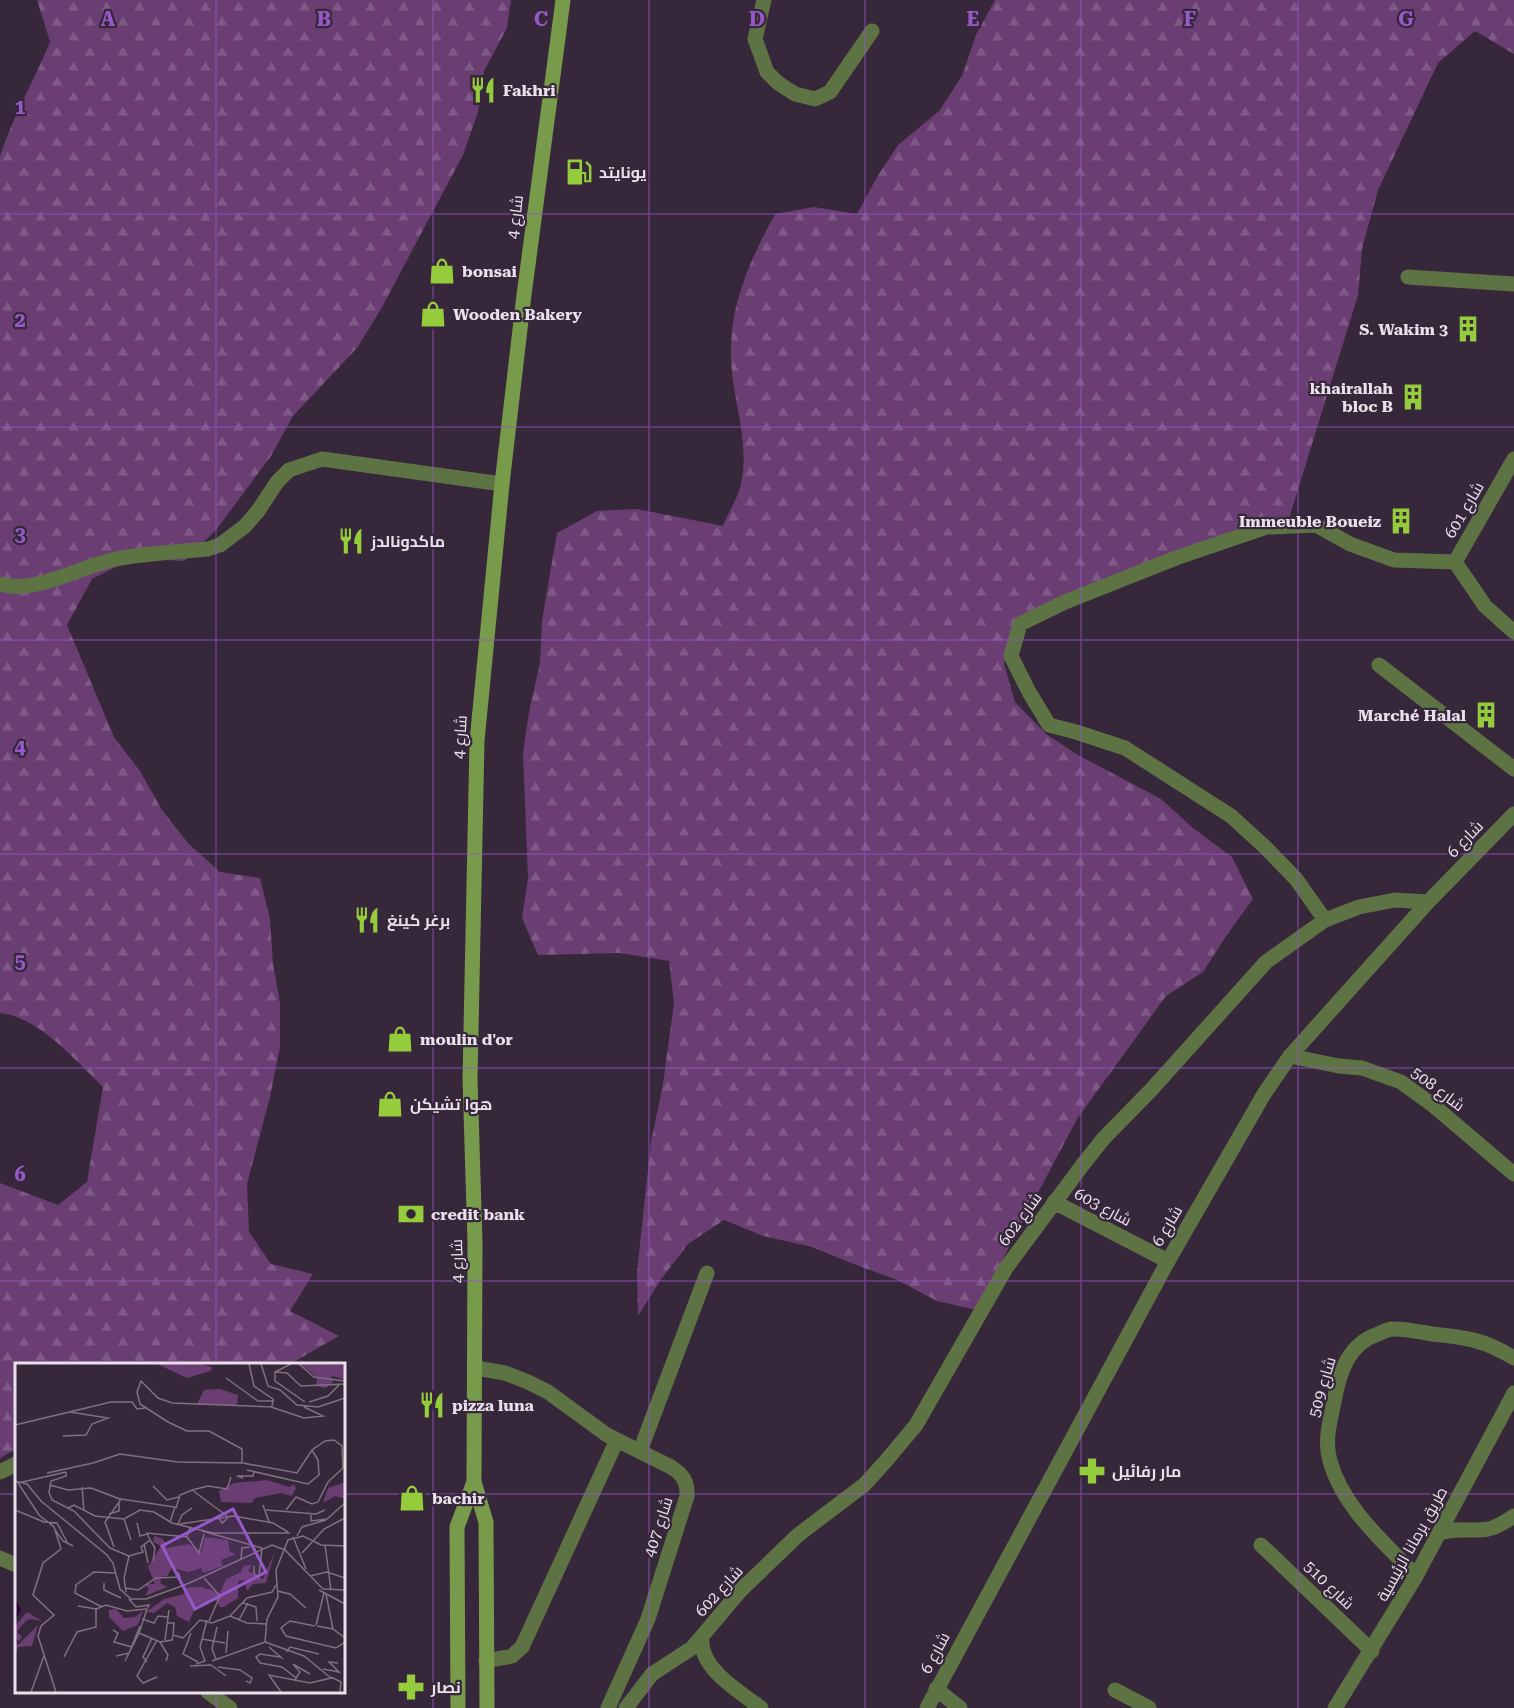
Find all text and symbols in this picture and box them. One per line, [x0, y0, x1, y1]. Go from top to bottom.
text: A [101, 7, 116, 31]
text: B [317, 7, 331, 31]
text: C [534, 7, 548, 31]
text: D [749, 7, 765, 31]
text: E [967, 7, 980, 31]
text: F [1184, 7, 1196, 31]
text: G [1398, 7, 1414, 31]
restaurant icon: Fakhri [468, 75, 498, 105]
place label: Fakhri [503, 81, 556, 100]
text: 1 [14, 95, 26, 119]
fuel station icon: يونايتد [564, 157, 594, 187]
place label: يونايتد [599, 163, 647, 182]
street label: شارع 4 [503, 194, 529, 240]
shop icon: bonsai [427, 256, 457, 286]
place label: bonsai [462, 262, 517, 281]
shop icon: Wooden Bakery [418, 299, 448, 329]
place label: Wooden Bakery [453, 305, 582, 324]
text: 2 [14, 308, 26, 332]
building icon: S. Wakim 3 [1453, 314, 1483, 344]
place label: S. Wakim 3 [1359, 320, 1448, 339]
place label: khairallah bloc B [1310, 379, 1393, 416]
building icon: khairallah bloc B [1398, 382, 1428, 412]
street label: شارع 601 [1440, 478, 1489, 543]
building icon: Immeuble Boueiz [1386, 506, 1416, 536]
place label: Immeuble Boueiz [1239, 512, 1381, 531]
text: 3 [14, 522, 26, 546]
restaurant icon: ماكدونالدز [336, 526, 366, 556]
place label: ماكدونالدز [370, 532, 445, 551]
building icon: Marché Halal [1471, 700, 1501, 730]
place label: Marché Halal [1358, 706, 1467, 725]
street label: شارع 4 [449, 714, 473, 760]
text: 4 [14, 735, 26, 759]
street label: شارع 6 [1443, 817, 1489, 863]
restaurant icon: برغر كينغ [352, 905, 382, 935]
place label: برغر كينغ [387, 911, 450, 931]
text: 5 [14, 949, 26, 973]
shop icon: moulin d'or [385, 1024, 415, 1054]
place label: moulin d'or [420, 1030, 513, 1049]
street label: شارع 508 [1406, 1063, 1468, 1117]
shop icon: هوا تشيكن [375, 1089, 405, 1119]
place label: هوا تشيكن [410, 1095, 492, 1114]
text: 6 [14, 1162, 26, 1186]
street label: شارع 603 [1070, 1184, 1135, 1232]
street label: شارع 602 [994, 1188, 1048, 1251]
bank icon: credit bank [396, 1199, 426, 1229]
street label: شارع 6 [1148, 1202, 1188, 1251]
place label: credit bank [431, 1205, 525, 1224]
street label: شارع 4 [447, 1239, 469, 1283]
street label: شارع 509 [1304, 1355, 1342, 1420]
inset map [15, 1363, 345, 1693]
restaurant icon: pizza luna [417, 1390, 447, 1420]
place label: pizza luna [452, 1396, 535, 1415]
pharmacy icon: مار رفائيل [1077, 1456, 1107, 1486]
place label: مار رفائيل [1112, 1462, 1181, 1481]
shop icon: bachir [397, 1483, 427, 1513]
street label: طريق برمانا الرئيسية [1373, 1483, 1452, 1605]
place label: bachir [432, 1489, 484, 1508]
street label: شارع 407 [639, 1495, 679, 1560]
street label: شارع 510 [1299, 1557, 1358, 1615]
street label: شارع 602 [691, 1562, 748, 1622]
street label: شارع 6 [916, 1629, 955, 1678]
pharmacy icon: نصار [396, 1672, 426, 1702]
place label: نصار [430, 1678, 461, 1697]

